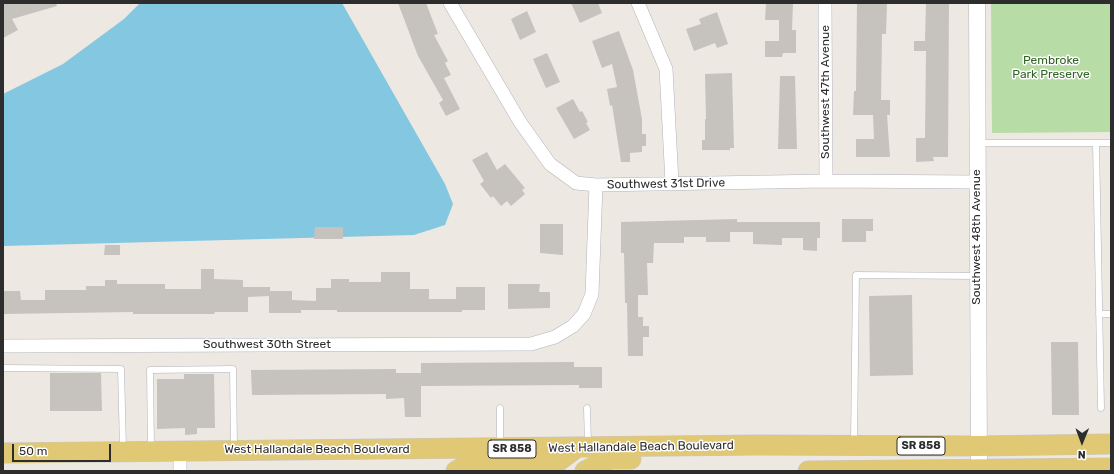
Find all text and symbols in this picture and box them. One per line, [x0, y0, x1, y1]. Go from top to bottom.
street label: Southwest 47th Avenue [819, 25, 833, 159]
park label: Pembroke Park Preserve [1012, 54, 1090, 82]
street label: Southwest 48th Avenue [970, 169, 984, 305]
street label: Southwest 31st Drive [607, 176, 725, 192]
street label: Southwest 30th Street [203, 338, 331, 352]
north arrow [1062, 422, 1102, 462]
scale bar [14, 436, 113, 462]
road number: SR 858 [897, 437, 945, 455]
street label: West Hallandale Beach Boulevard [548, 438, 734, 456]
road number: SR 858 [488, 440, 536, 458]
street label: West Hallandale Beach Boulevard [224, 443, 410, 457]
text: 50 m [19, 444, 47, 458]
text: N [1078, 448, 1086, 461]

